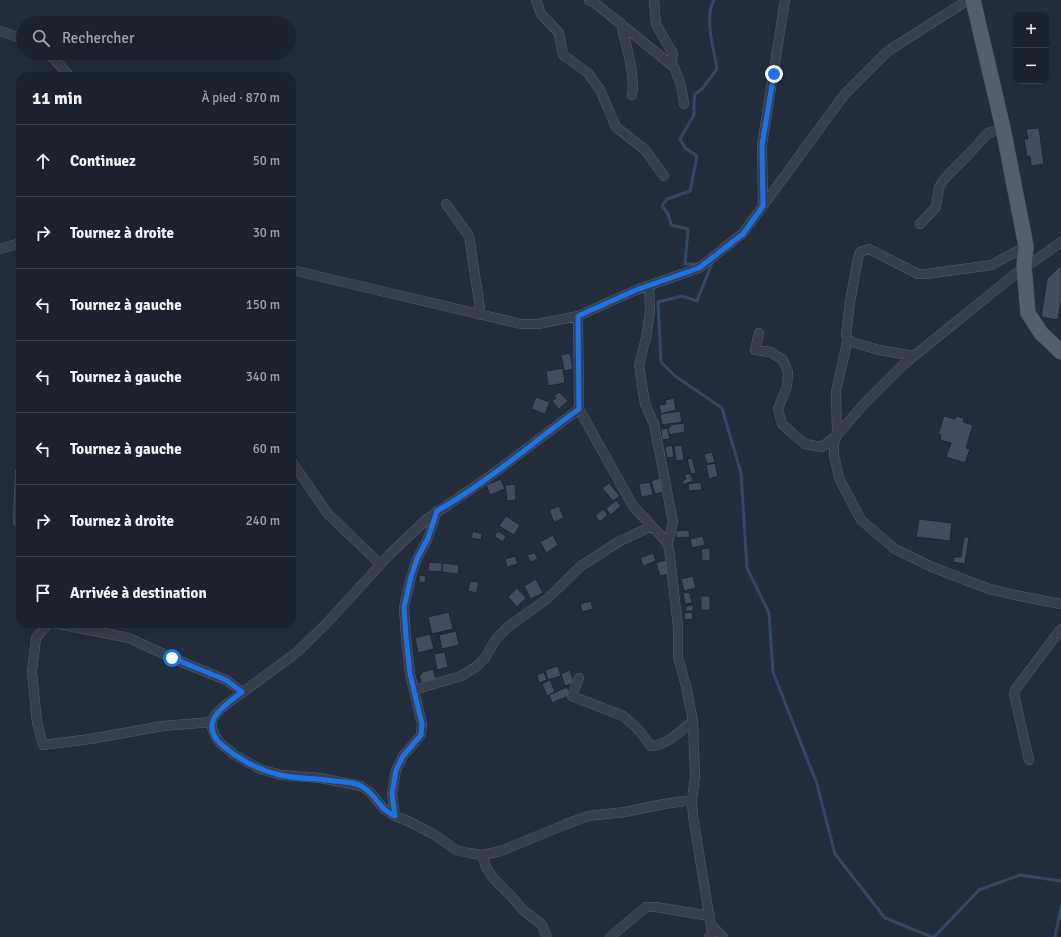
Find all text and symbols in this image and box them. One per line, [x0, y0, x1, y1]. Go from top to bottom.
map controls [1013, 12, 1049, 84]
button: + [1013, 12, 1049, 48]
search box [16, 16, 296, 60]
icon: search [30, 27, 52, 49]
text: Rechercher [62, 29, 135, 47]
button: − [1013, 48, 1049, 84]
route end [765, 65, 783, 83]
text: 11 min [32, 88, 82, 109]
text: À pied · 870 m [201, 90, 280, 106]
icon: ahead [32, 150, 54, 172]
text: Continuez [70, 152, 136, 170]
text: 50 m [253, 153, 280, 169]
icon: right [32, 222, 54, 244]
text: Tournez à droite [70, 224, 174, 242]
text: 30 m [253, 225, 280, 241]
icon: left [32, 294, 54, 316]
text: Tournez à gauche [70, 296, 182, 314]
text: 150 m [246, 297, 280, 313]
icon: left [32, 366, 54, 388]
text: Tournez à gauche [70, 368, 182, 386]
text: 340 m [246, 369, 280, 385]
icon: left [32, 438, 54, 460]
text: Tournez à gauche [70, 440, 182, 458]
text: 60 m [253, 441, 280, 457]
icon: right [32, 510, 54, 532]
text: Tournez à droite [70, 512, 174, 530]
text: 240 m [246, 513, 280, 529]
icon: arrive [32, 582, 54, 604]
text: Arrivée à destination [70, 584, 207, 602]
route start [163, 649, 181, 667]

